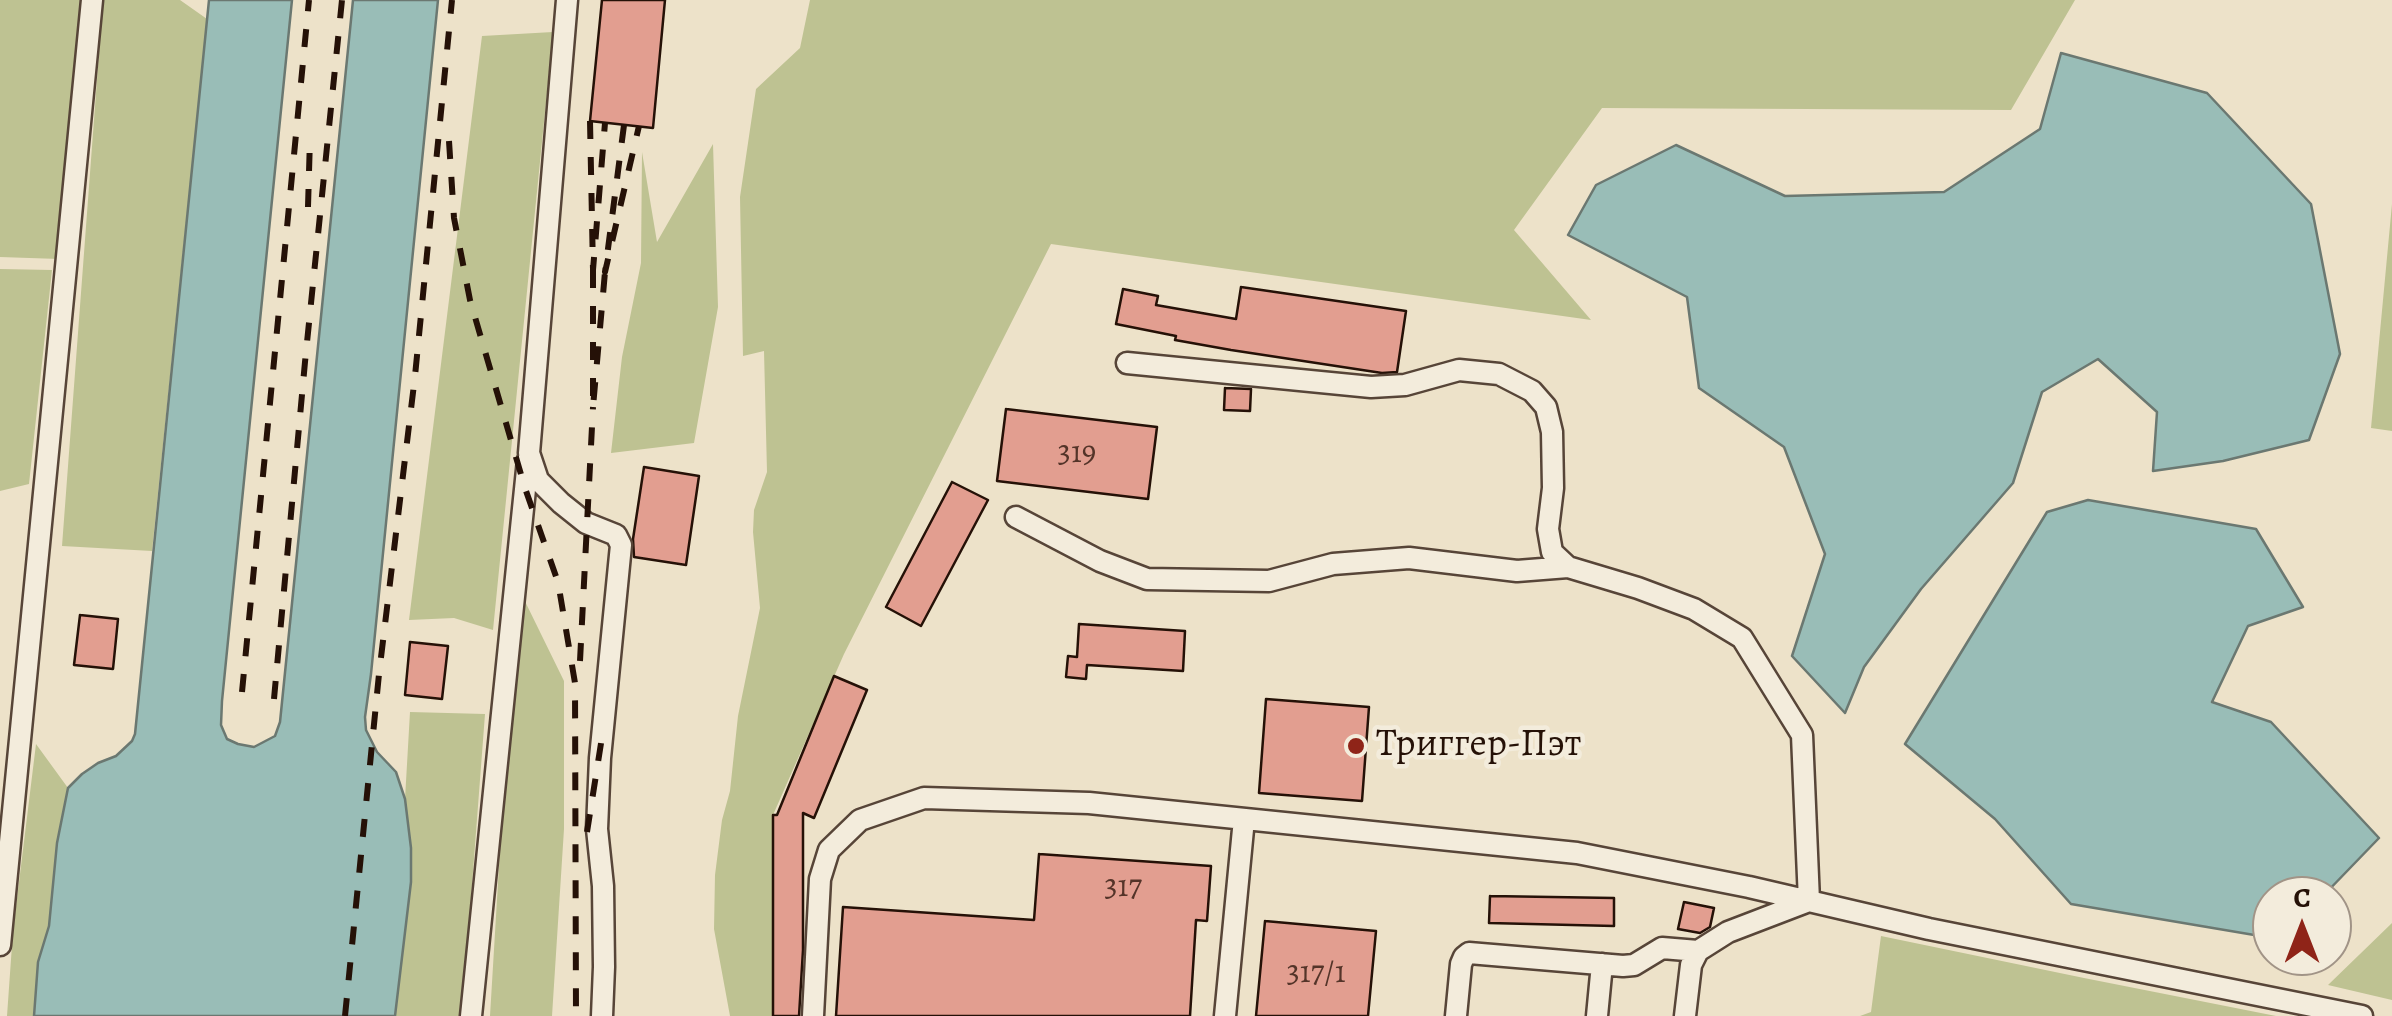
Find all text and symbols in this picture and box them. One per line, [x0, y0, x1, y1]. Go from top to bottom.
house number: 319 [1058, 435, 1096, 473]
place label: Триггер-Пэт [1376, 723, 1581, 769]
marker: Триггер-Пэт [1345, 735, 1367, 757]
house number: 317 [1104, 869, 1142, 907]
north arrow [2252, 876, 2352, 976]
text: С [2293, 879, 2311, 917]
house number: 317/1 [1286, 955, 1346, 993]

